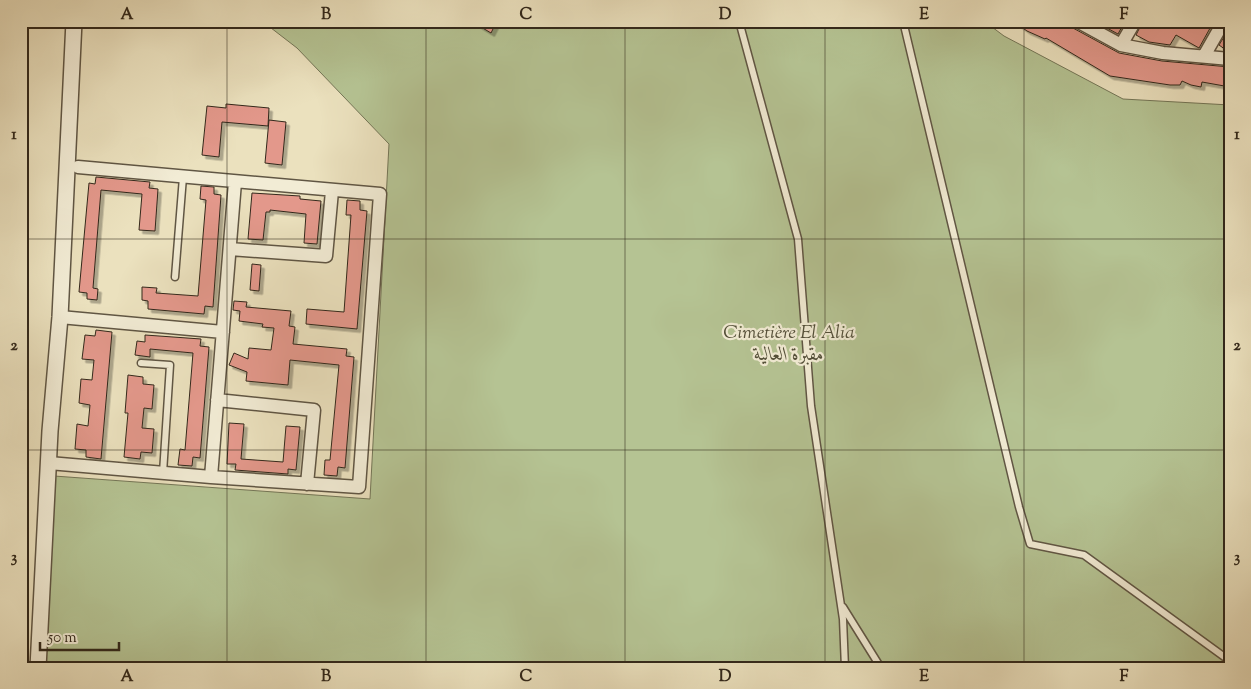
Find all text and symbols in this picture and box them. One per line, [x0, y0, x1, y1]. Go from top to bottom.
text: A [121, 4, 134, 27]
text: B [321, 4, 331, 27]
text: C [520, 4, 533, 27]
text: D [719, 4, 732, 27]
text: E [919, 4, 929, 27]
text: F [1120, 4, 1129, 27]
text: 1 [11, 124, 17, 147]
text: 1 [1234, 124, 1240, 147]
park label: Cimetière El Alia مقبرة العالية [723, 320, 855, 369]
text: 2 [10, 335, 18, 358]
text: 2 [1233, 335, 1241, 358]
text: 3 [11, 547, 18, 570]
text: 3 [1234, 547, 1241, 570]
scale bar [40, 619, 119, 651]
text: 50 m [47, 628, 77, 649]
text: A [121, 666, 134, 689]
text: B [321, 666, 331, 689]
text: C [520, 666, 533, 689]
text: D [719, 666, 732, 689]
text: E [919, 666, 929, 689]
text: F [1120, 666, 1129, 689]

